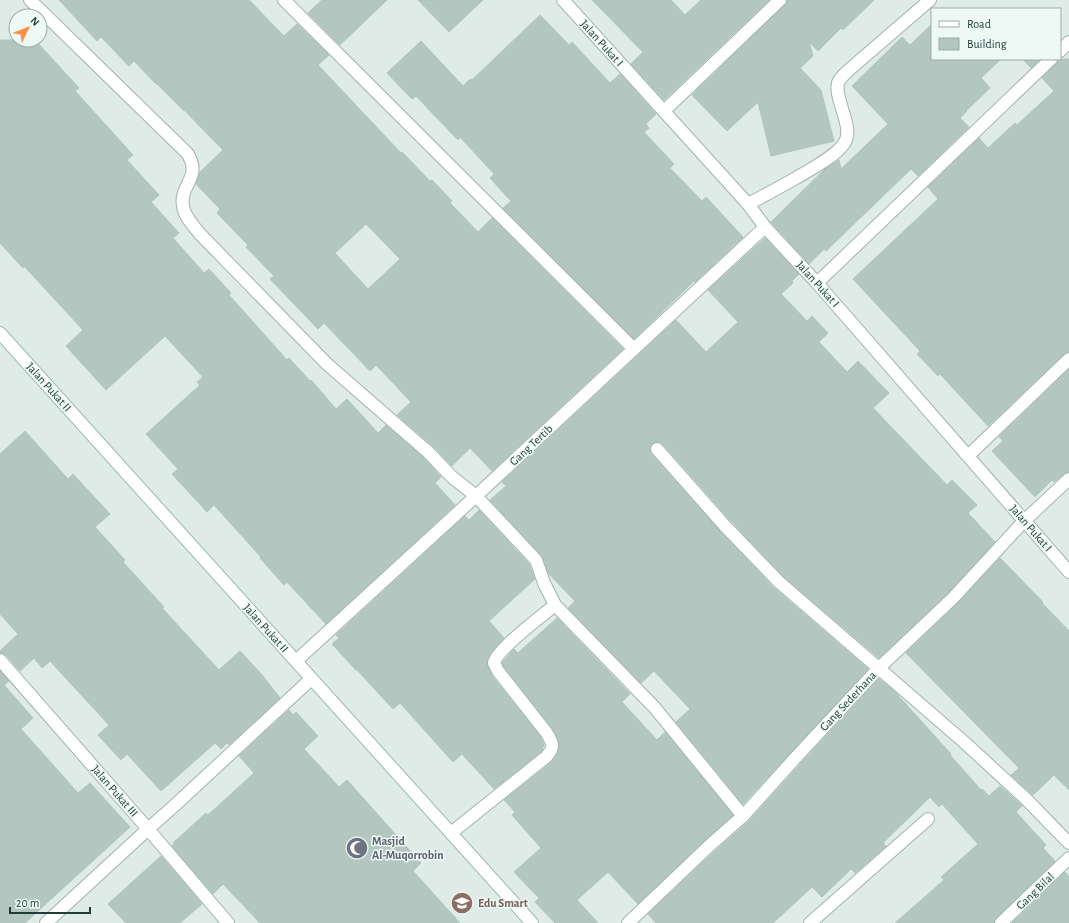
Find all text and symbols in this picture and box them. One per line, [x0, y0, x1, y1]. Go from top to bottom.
north arrow [8, 8, 48, 48]
legend [931, 8, 1061, 60]
text: N [28, 15, 42, 28]
street label: Jalan Pukat I [578, 18, 626, 68]
text: Road [967, 18, 991, 30]
text: Building [967, 38, 1007, 50]
street label: Jalan Pukat I [794, 259, 842, 309]
street label: Jalan Pukat II [24, 360, 74, 414]
street label: Gang Tertib [507, 422, 555, 468]
street label: Jalan Pukat I [1008, 502, 1054, 554]
street label: Jalan Pukat II [241, 601, 291, 655]
street label: Gang Sederhana [818, 669, 879, 733]
street label: Jalan Pukat III [89, 763, 141, 819]
mosque icon: Masjid Al-Muqorrobin [344, 835, 370, 861]
place label: Masjid Al-Muqorrobin [372, 835, 444, 861]
street label: Gang Bilal [1014, 870, 1056, 912]
scale bar [10, 889, 90, 915]
school or university icon: Edu Smart [449, 890, 475, 916]
text: 20 m [16, 897, 39, 909]
place label: Edu Smart [478, 897, 528, 909]

